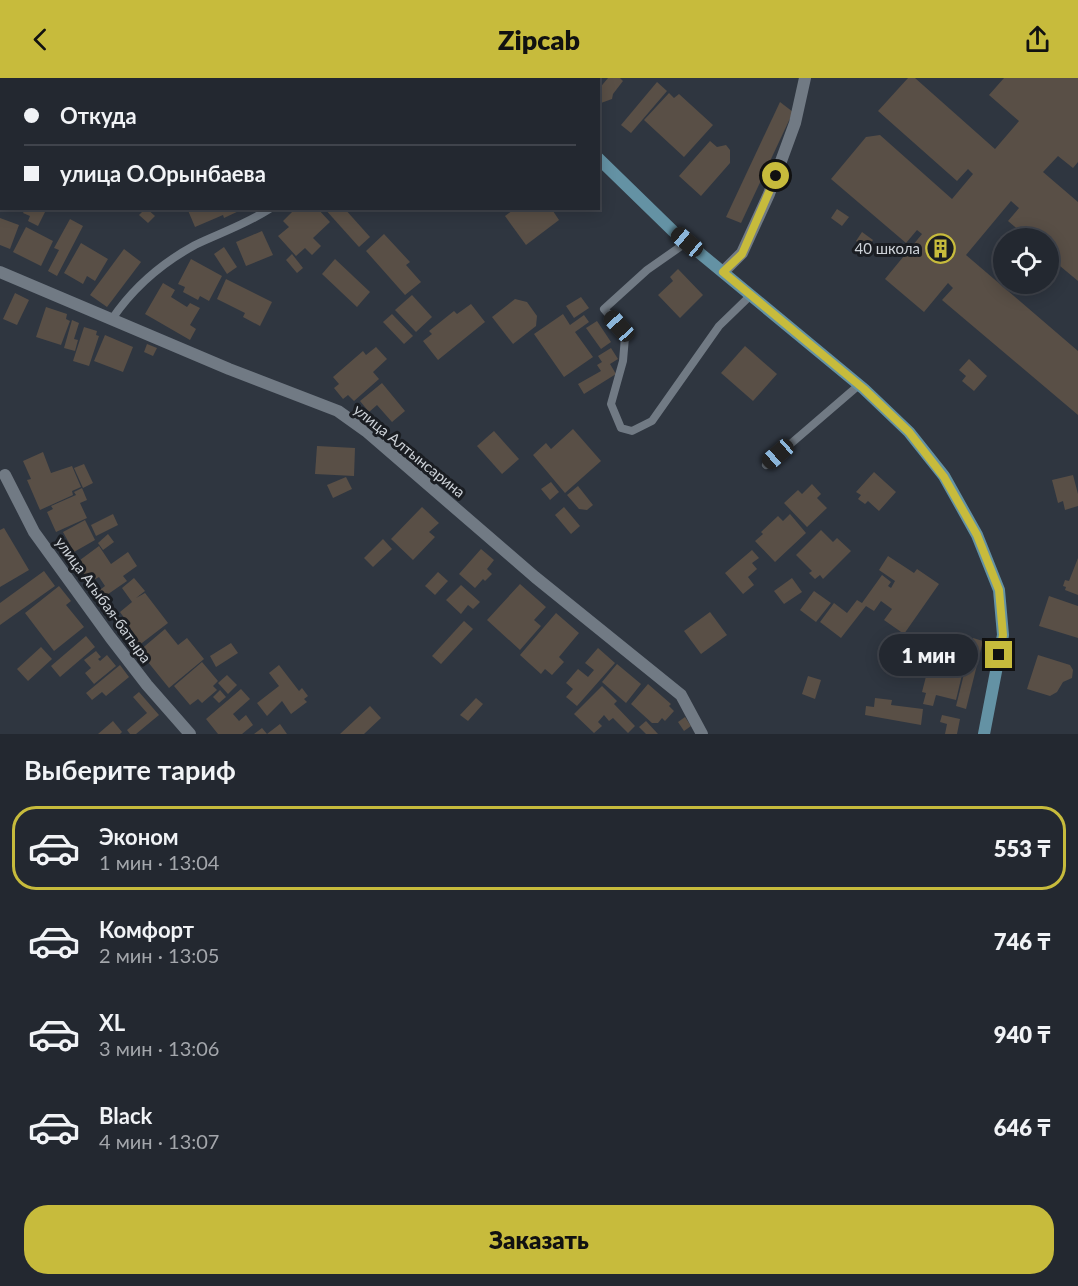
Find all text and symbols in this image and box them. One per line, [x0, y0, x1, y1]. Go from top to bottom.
icon: back [24, 23, 57, 56]
text: Zipcab [498, 23, 580, 56]
icon: share [1021, 23, 1054, 56]
text: Откуда [60, 102, 137, 129]
text: улица О.Орынбаева [60, 160, 266, 187]
route start [762, 162, 789, 189]
car [667, 224, 707, 260]
map controls [993, 228, 1059, 294]
button: locate [993, 228, 1059, 294]
building icon: 40 школа [925, 233, 957, 265]
place label: 40 школа [854, 239, 920, 257]
car [600, 307, 638, 345]
street label: улица Алтынсарина [350, 400, 469, 501]
car [759, 435, 797, 473]
street label: улица Агыбая-батыра [52, 533, 156, 666]
callout: 1 мин [879, 634, 978, 676]
route end [985, 641, 1012, 668]
text: 1 мин [901, 643, 956, 667]
text: Выберите тариф [24, 753, 236, 786]
icon: car [27, 821, 81, 875]
text: Эконом [99, 823, 179, 850]
text: 553 ₸ [994, 835, 1051, 862]
text: 1 мин · 13:04 [99, 850, 219, 874]
icon: car [27, 914, 81, 968]
text: Комфорт [99, 916, 194, 943]
text: 746 ₸ [994, 928, 1051, 955]
text: 2 мин · 13:05 [99, 943, 219, 967]
icon: car [27, 1007, 81, 1061]
text: XL [99, 1009, 125, 1036]
text: 940 ₸ [994, 1021, 1051, 1048]
text: 3 мин · 13:06 [99, 1036, 219, 1060]
icon: car [27, 1100, 81, 1154]
text: Black [99, 1102, 152, 1129]
text: 646 ₸ [994, 1114, 1051, 1141]
text: 4 мин · 13:07 [99, 1129, 219, 1153]
button: Заказать [24, 1205, 1054, 1274]

